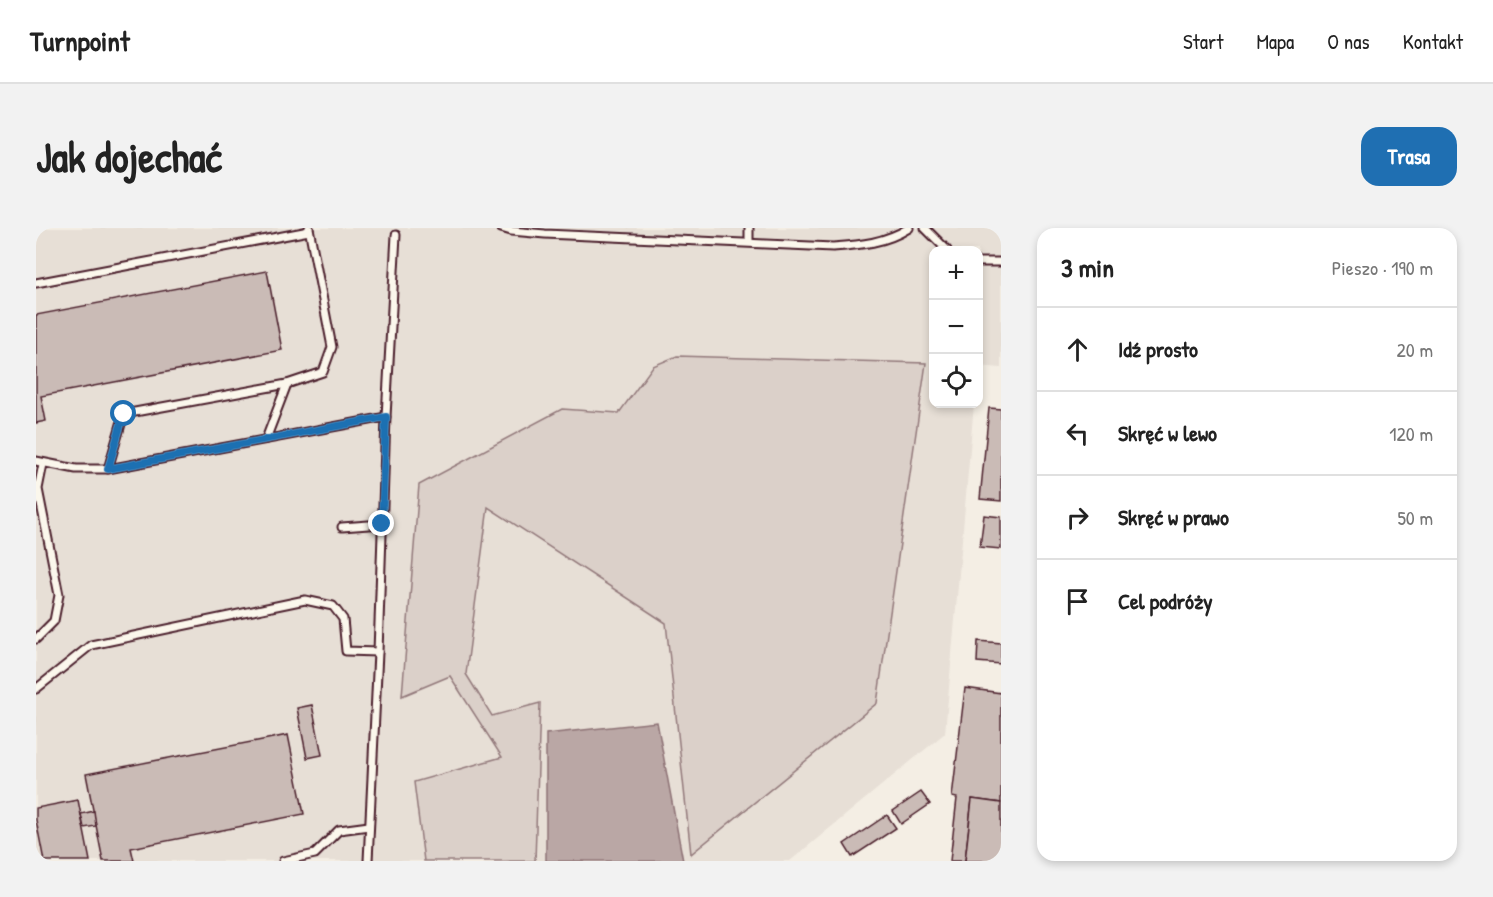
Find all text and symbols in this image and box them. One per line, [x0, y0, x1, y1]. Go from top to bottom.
text: Turnpoint [30, 22, 130, 60]
text: Start [1183, 27, 1223, 56]
text: Mapa [1256, 27, 1294, 56]
text: O nas [1327, 27, 1370, 56]
text: Kontakt [1403, 27, 1463, 56]
button: Trasa [1361, 127, 1457, 186]
text: Jak dojechać [36, 128, 222, 185]
map controls [929, 246, 983, 408]
button: + [929, 246, 983, 300]
text: 3 min [1061, 250, 1114, 285]
text: Pieszo · 190 m [1332, 254, 1433, 281]
button: − [929, 300, 983, 354]
icon: ahead [1061, 333, 1094, 366]
text: Idź prosto [1118, 334, 1198, 364]
text: 20 m [1396, 336, 1433, 363]
button: locate [929, 354, 983, 408]
route start [110, 400, 136, 426]
icon: left [1061, 417, 1094, 450]
text: Skręć w lewo [1118, 418, 1217, 448]
text: 120 m [1389, 420, 1433, 447]
icon: right [1061, 501, 1094, 534]
text: Skręć w prawo [1118, 502, 1229, 532]
text: 50 m [1397, 504, 1433, 531]
route end [368, 510, 394, 536]
icon: arrive [1061, 585, 1094, 618]
text: Cel podróży [1118, 586, 1213, 616]

